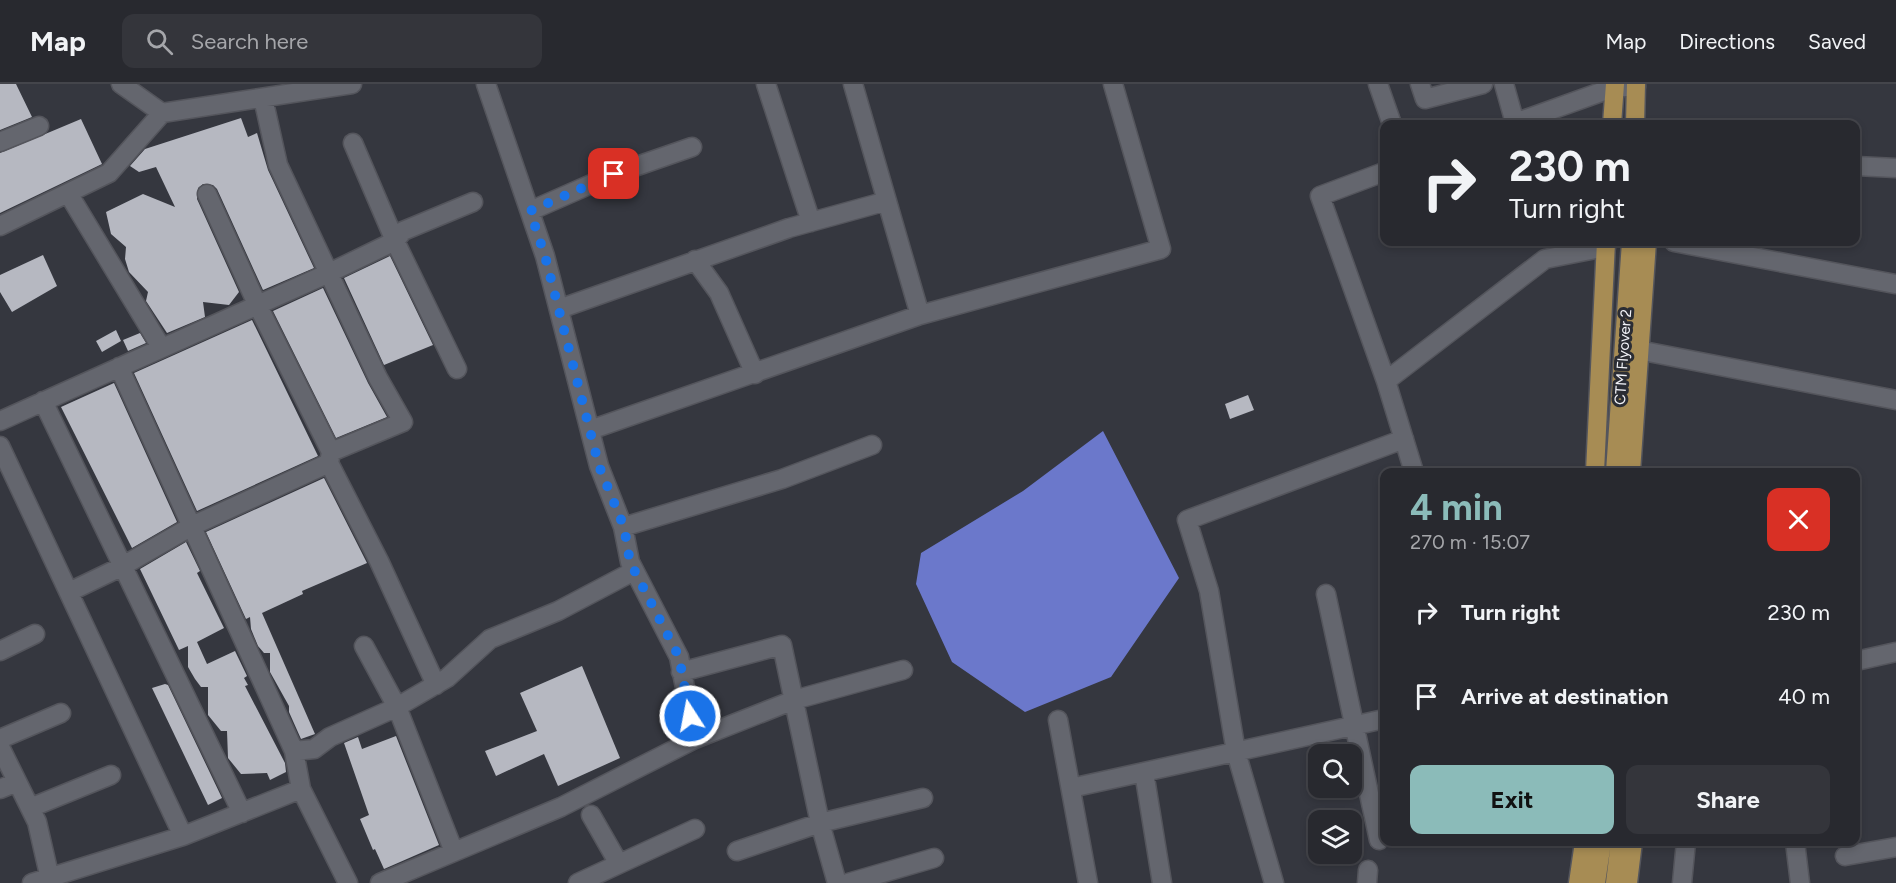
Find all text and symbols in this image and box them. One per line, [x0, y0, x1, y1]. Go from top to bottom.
search box [122, 14, 542, 68]
text: Map [30, 24, 86, 58]
icon: search [143, 25, 176, 58]
text: Search here [191, 28, 308, 55]
text: Map [1605, 29, 1646, 54]
text: Directions [1679, 29, 1775, 54]
text: Saved [1808, 29, 1866, 54]
text: 230 m [1509, 141, 1631, 192]
icon: right [1410, 144, 1488, 222]
pin [588, 148, 639, 199]
icon: arrive [597, 157, 630, 190]
text: Turn right [1509, 192, 1625, 225]
street label: CTM Flyover 2 [1611, 308, 1635, 406]
text: 4 min [1410, 486, 1503, 529]
button: close [1767, 488, 1830, 551]
text: 270 m · 15:07 [1410, 530, 1530, 554]
icon: right [1410, 596, 1443, 629]
text: Turn right [1461, 599, 1560, 626]
text: 230 m [1767, 599, 1830, 626]
icon: arrive [1410, 680, 1443, 713]
text: Arrive at destination [1461, 683, 1669, 710]
text: 40 m [1778, 683, 1830, 710]
position arrow [658, 684, 722, 748]
map controls [1308, 744, 1362, 864]
button: search [1308, 744, 1362, 798]
button: Exit [1410, 765, 1614, 834]
button: Share [1626, 765, 1830, 834]
button: layers [1308, 810, 1362, 864]

